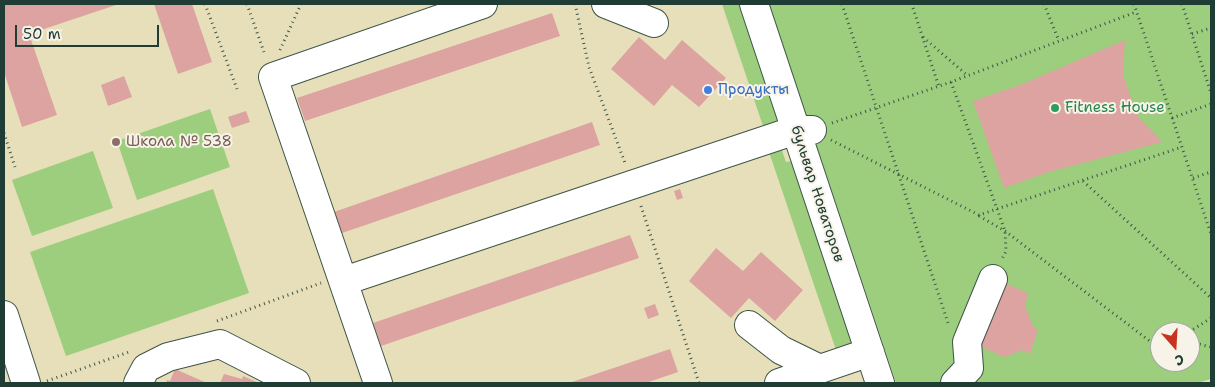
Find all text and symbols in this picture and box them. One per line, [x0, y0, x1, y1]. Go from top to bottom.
scale bar [18, 15, 161, 47]
text: 50 m [23, 24, 61, 44]
place label: Продукты [718, 81, 789, 99]
marker: Продукты [702, 84, 714, 96]
place label: Fitness House [1065, 99, 1165, 117]
marker: Fitness House [1049, 102, 1061, 114]
street label: бульвар Новаторов [786, 123, 848, 265]
place label: Школа № 538 [126, 133, 232, 151]
marker: Школа № 538 [110, 136, 122, 148]
north arrow [1150, 322, 1200, 372]
text: С [1173, 350, 1187, 370]

